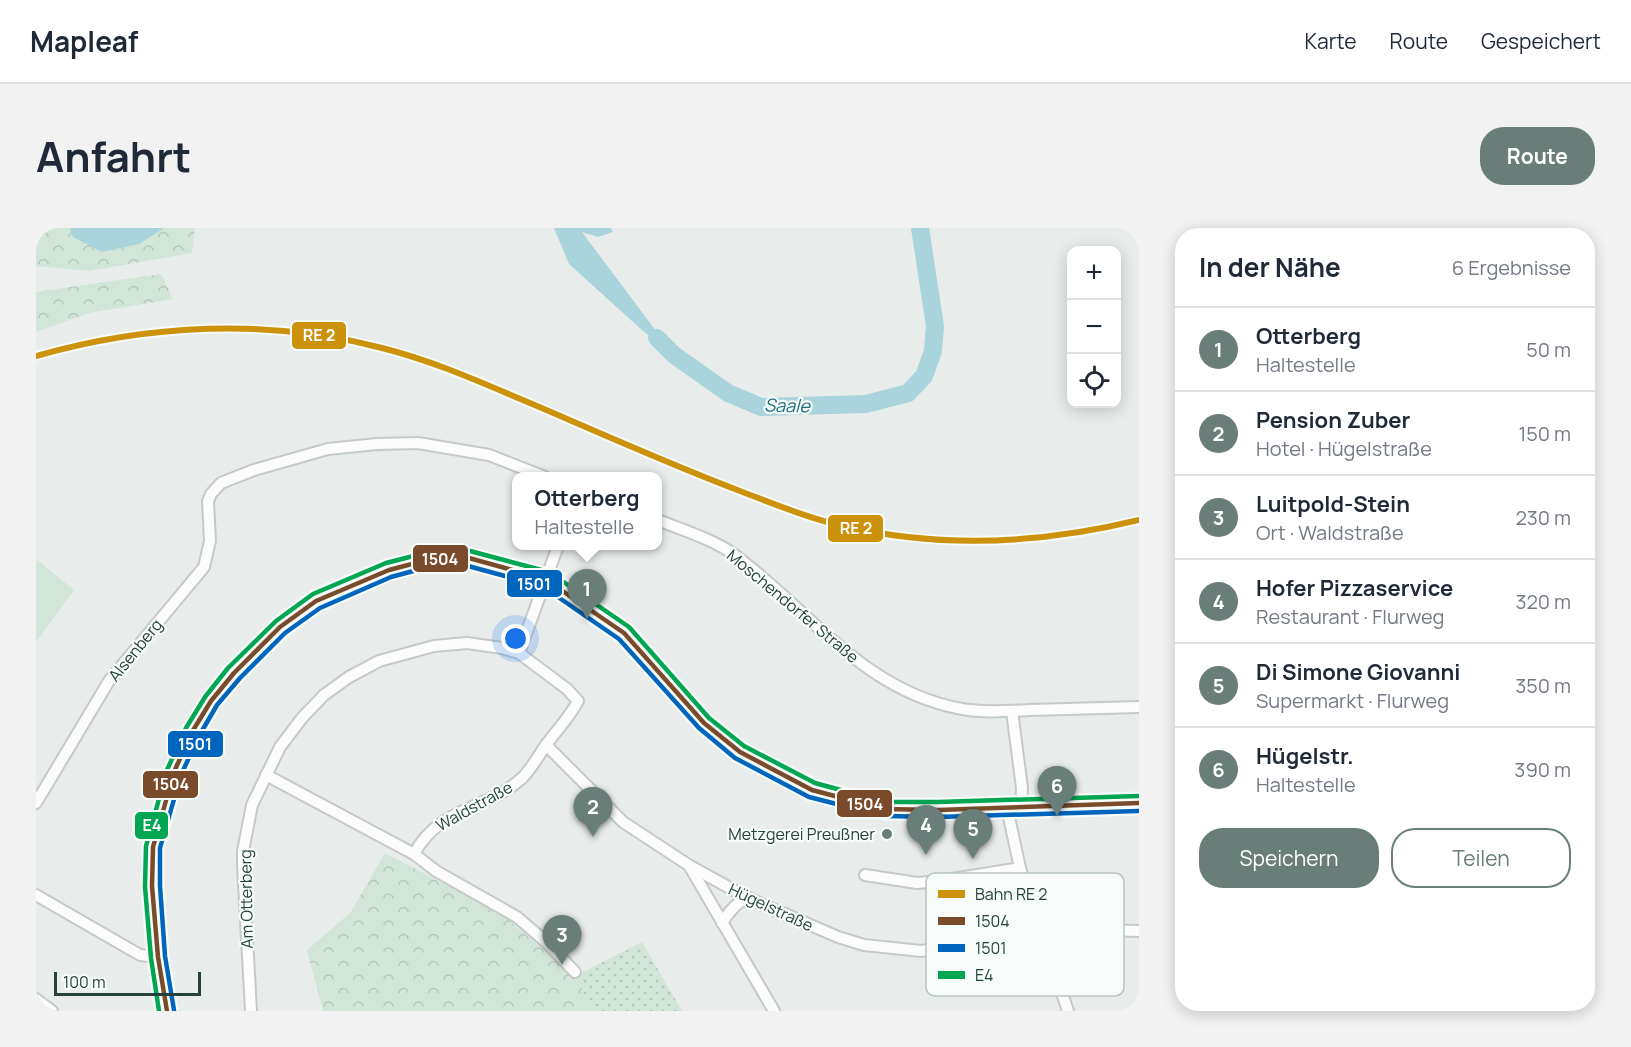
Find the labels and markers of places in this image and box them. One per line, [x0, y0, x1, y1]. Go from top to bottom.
pin: 1 [568, 570, 606, 619]
pin: 6 [1038, 766, 1076, 816]
pin: 2 [574, 788, 612, 837]
pin: 4 [906, 806, 946, 855]
pin: 5 [954, 810, 992, 859]
place label: Metzgerei Preußner [728, 823, 875, 845]
marker: Metzgerei Preußner [880, 827, 894, 841]
pin: 3 [542, 916, 582, 965]

